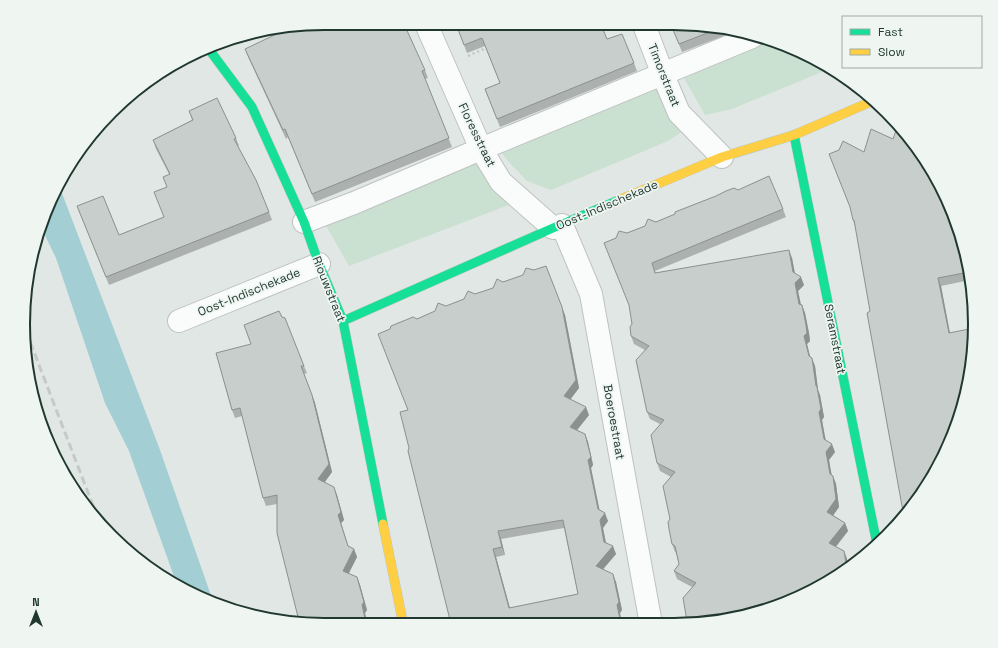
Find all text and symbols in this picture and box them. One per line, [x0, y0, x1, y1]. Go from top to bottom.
legend [842, 16, 982, 68]
text: Fast [878, 24, 903, 40]
street label: Timorstraat [644, 41, 684, 109]
text: Slow [878, 44, 905, 60]
street label: Floresstraat [455, 100, 499, 170]
street label: Oost-Indischekade [554, 176, 660, 234]
street label: Riouwstraat [309, 254, 349, 324]
street label: Oost-Indischekade [195, 264, 303, 320]
street label: Seramstraat [820, 303, 850, 375]
street label: Boeroestraat [600, 383, 628, 461]
north arrow [16, 592, 56, 632]
text: N [32, 595, 40, 609]

